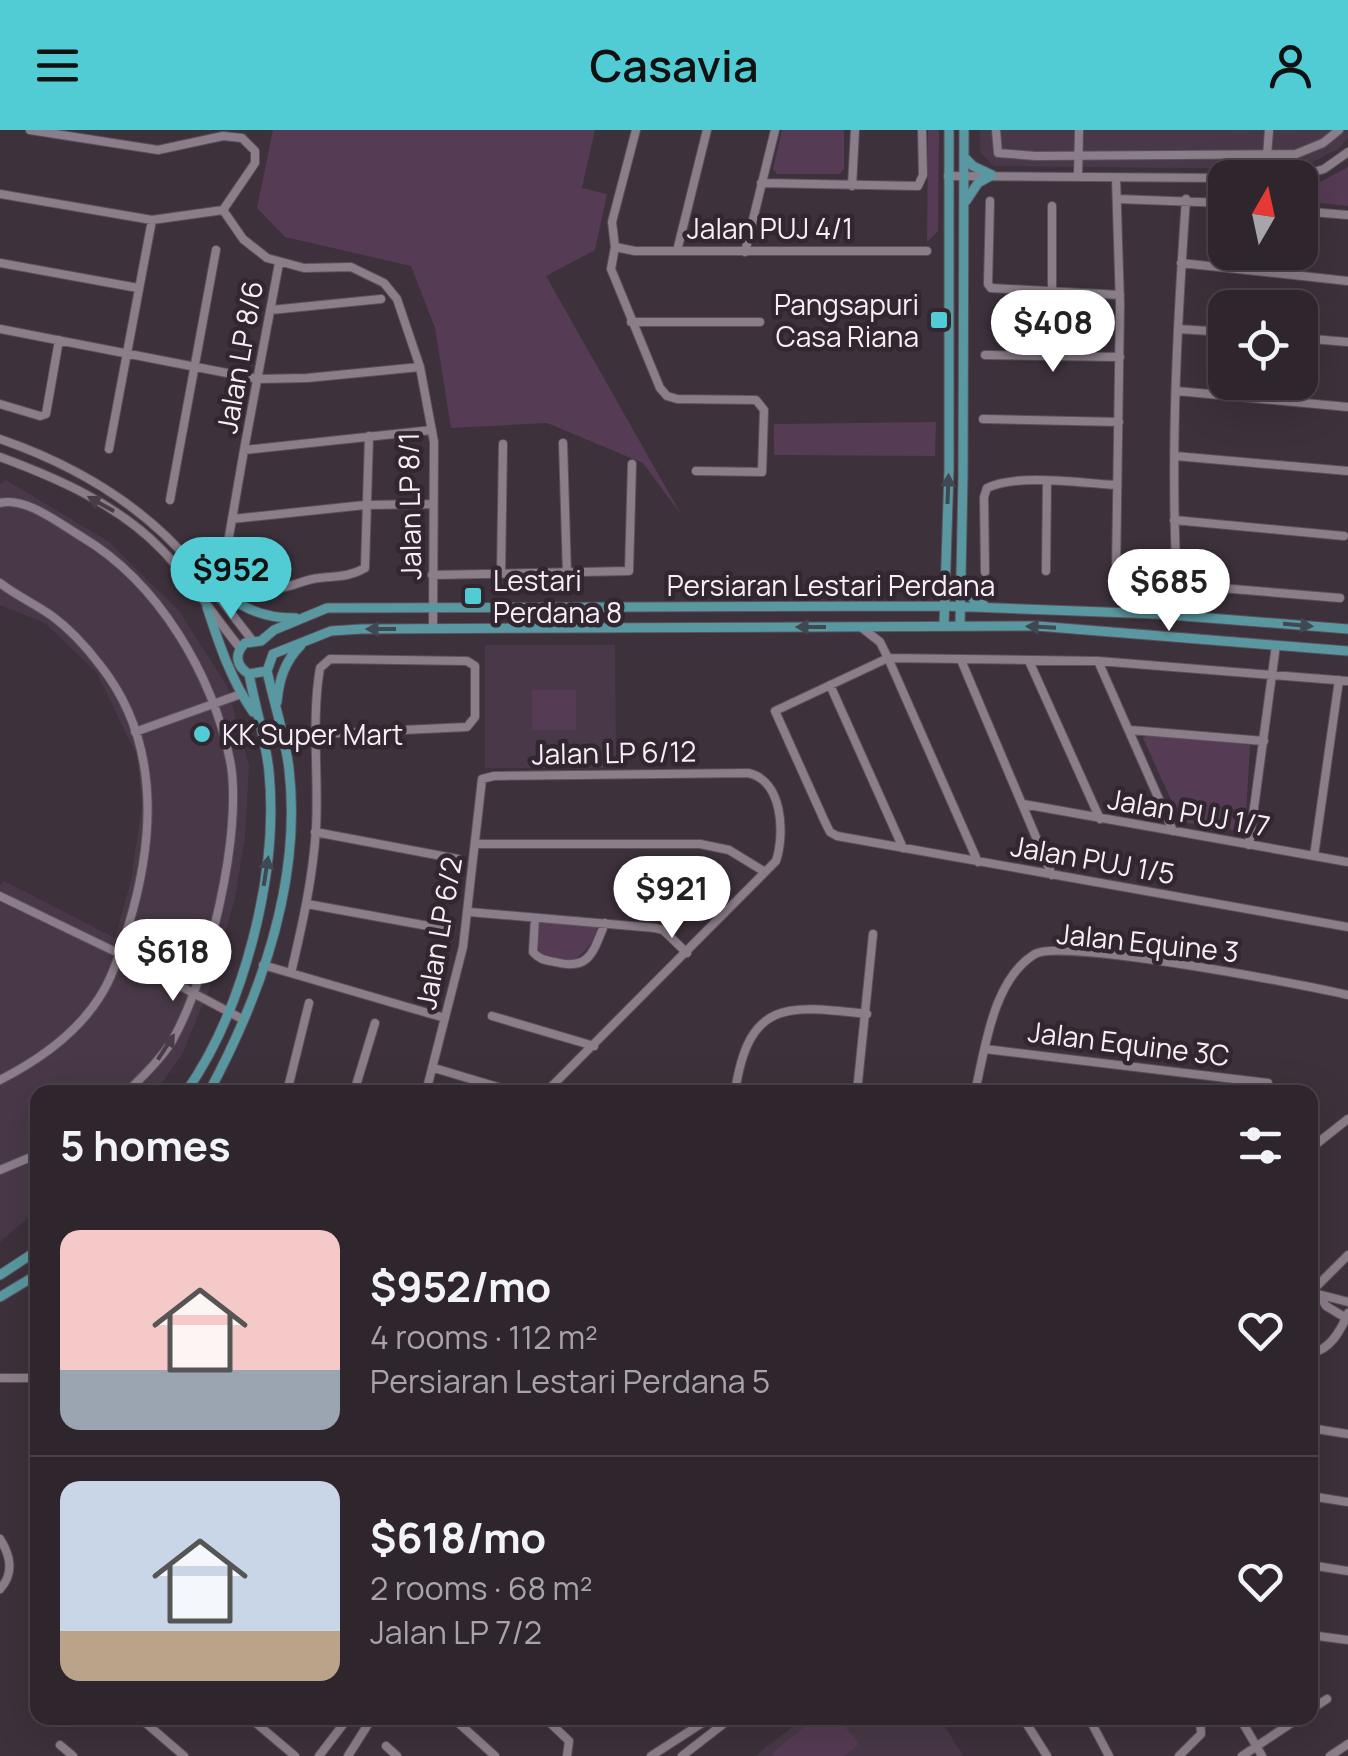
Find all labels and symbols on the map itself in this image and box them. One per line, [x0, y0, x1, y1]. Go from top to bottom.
north arrow [1208, 160, 1318, 270]
street label: Jalan PUJ 4/1 [687, 209, 853, 247]
street label: Jalan LP 8/6 [207, 278, 271, 436]
place label: Pangsapuri Casa Riana [774, 285, 919, 355]
pin: $408 [994, 290, 1112, 375]
marker: Pangsapuri Casa Riana [928, 309, 950, 331]
street label: Jalan LP 8/1 [389, 432, 429, 580]
one-way arrow [940, 472, 956, 504]
one-way arrow [87, 495, 115, 513]
pin: $952 [172, 537, 290, 622]
pin: $685 [1110, 549, 1228, 634]
place label: Lestari Perdana 8 [493, 561, 622, 631]
street label: Persiaran Lestari Perdana [667, 566, 995, 604]
marker: Lestari Perdana 8 [462, 585, 484, 607]
one-way arrow [1282, 617, 1314, 633]
one-way arrow [1025, 618, 1057, 634]
one-way arrow [795, 619, 827, 635]
one-way arrow [365, 621, 397, 637]
place label: KK Super Mart [222, 715, 403, 753]
marker: KK Super Mart [191, 723, 213, 745]
street label: Jalan LP 6/12 [531, 732, 697, 772]
street label: Jalan PUJ 1/7 [1105, 779, 1273, 845]
street label: Jalan PUJ 1/5 [1008, 826, 1178, 892]
one-way arrow [258, 854, 274, 886]
street label: Jalan LP 6/2 [406, 854, 470, 1012]
pin: $921 [613, 856, 731, 941]
street label: Jalan Equine 3 [1055, 914, 1241, 970]
pin: $618 [114, 919, 232, 1004]
street label: Jalan Equine 3C [1026, 1012, 1232, 1074]
one-way arrow [156, 1034, 174, 1061]

